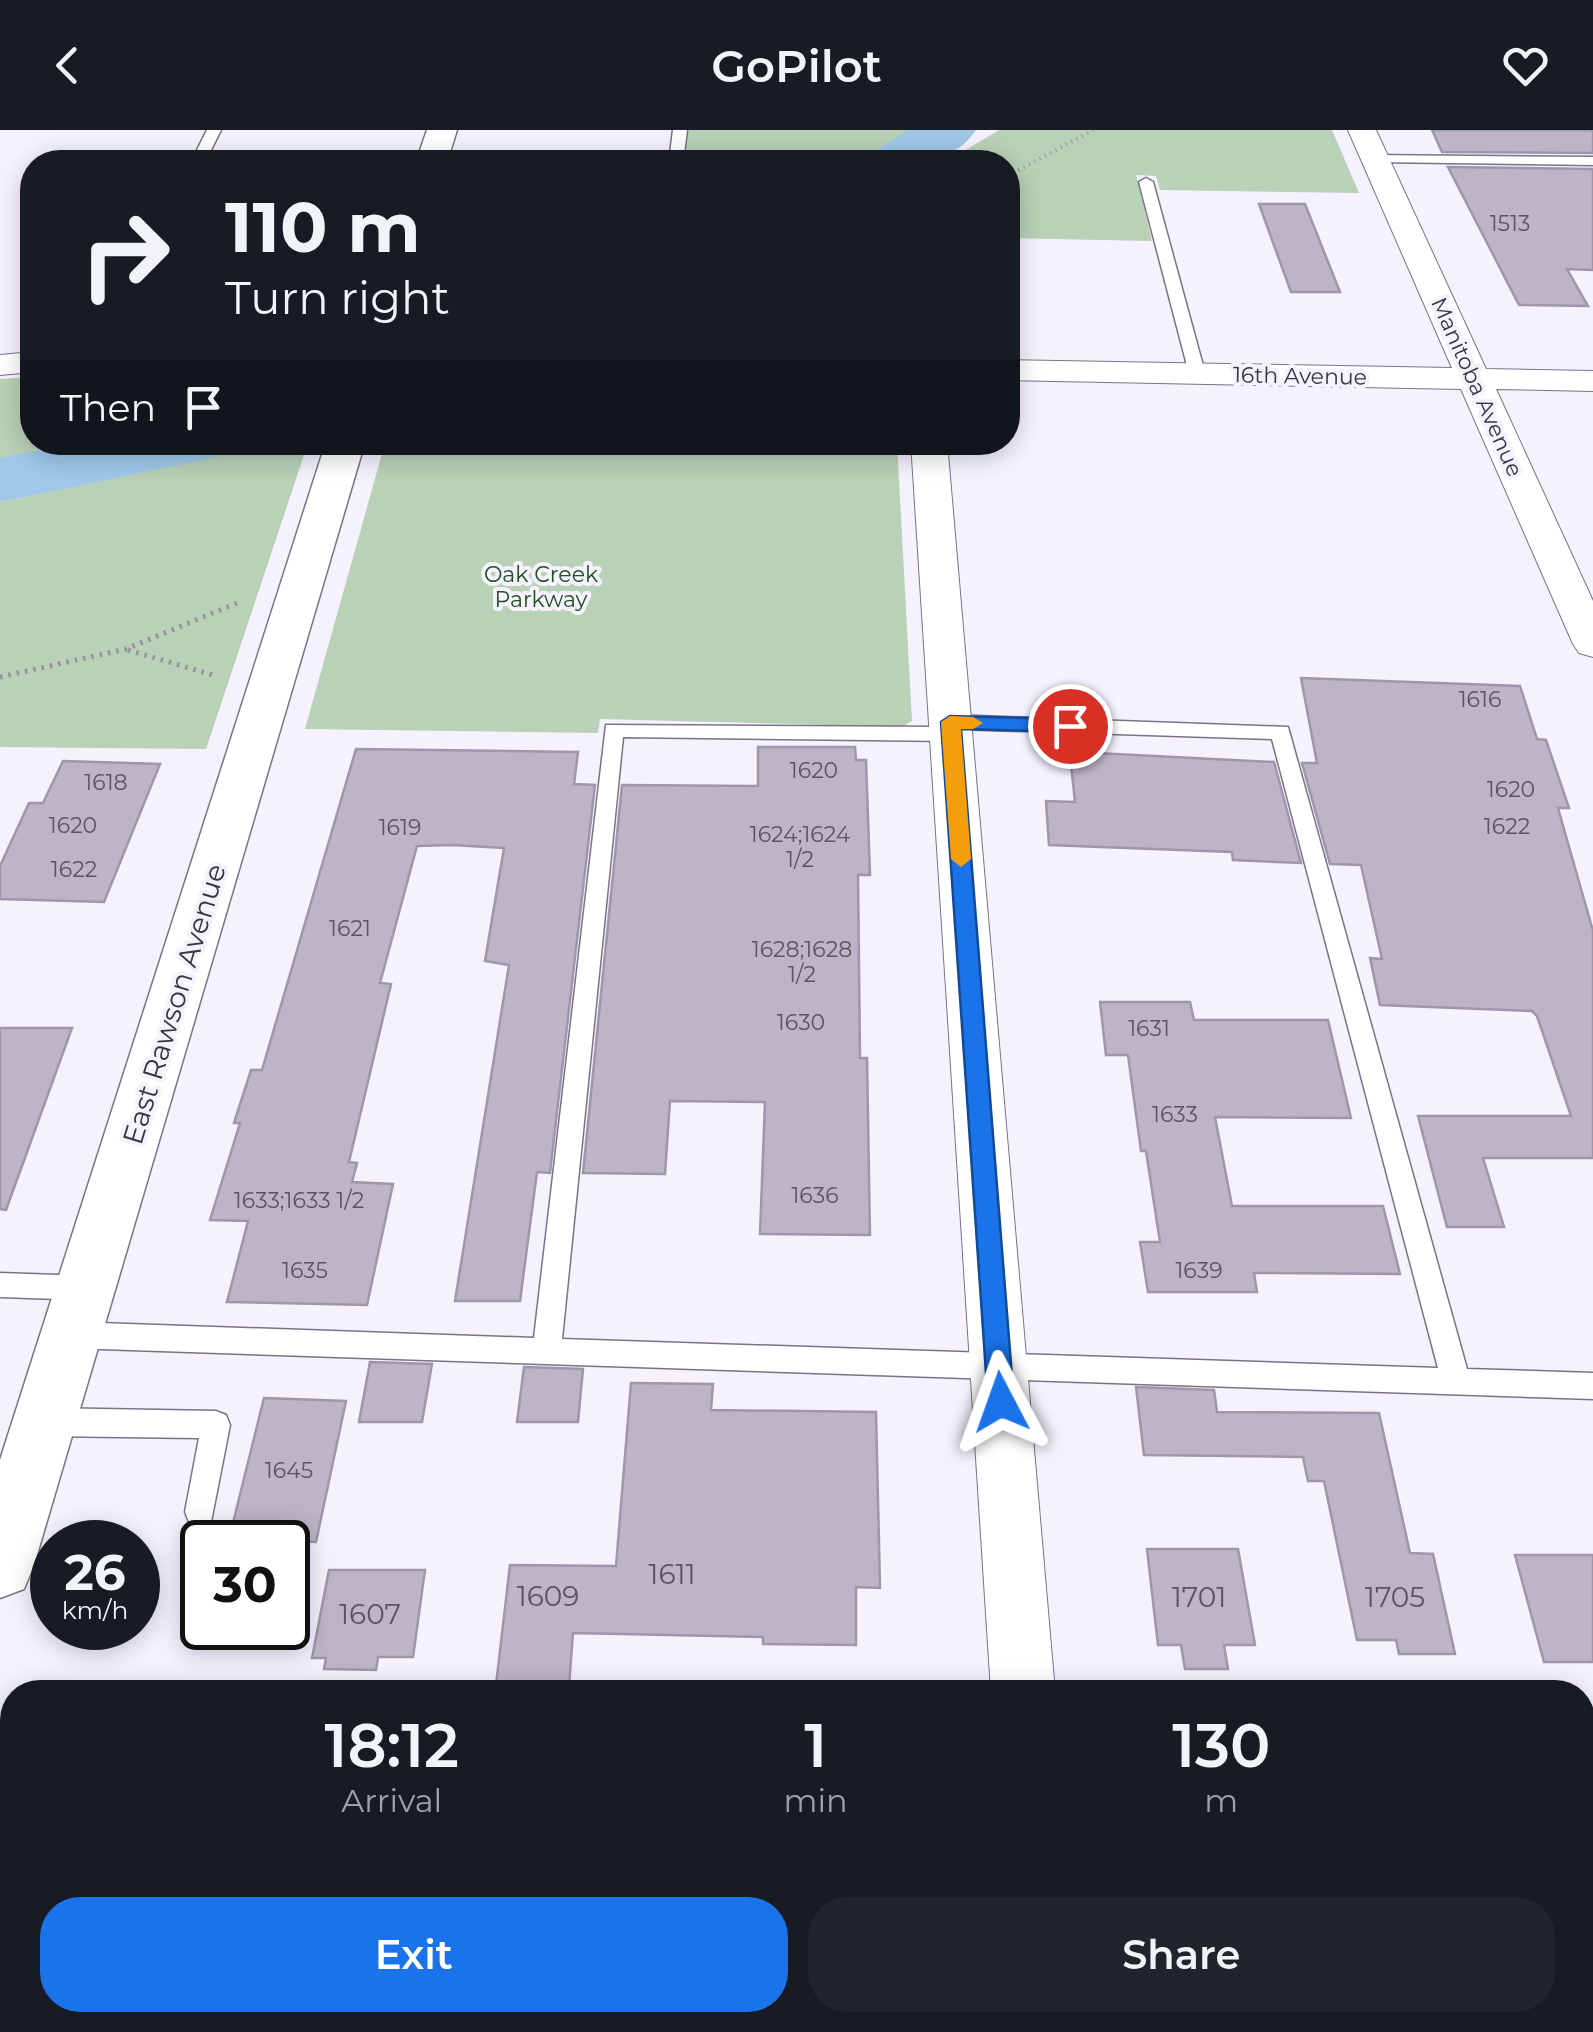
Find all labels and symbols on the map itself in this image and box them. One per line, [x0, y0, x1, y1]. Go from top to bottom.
house number: 1513 [1490, 210, 1530, 237]
street label: Manitoba Avenue [1425, 293, 1529, 481]
street label: 16th Avenue [1233, 361, 1367, 391]
park label: Oak Creek Parkway [484, 561, 599, 613]
pin [1028, 684, 1113, 769]
house number: 1616 [1459, 686, 1501, 713]
house number: 1620 [790, 757, 838, 784]
house number: 1618 [84, 769, 128, 796]
house number: 1620 [1487, 776, 1535, 803]
house number: 1620 [49, 812, 97, 839]
house number: 1622 [1484, 813, 1530, 840]
house number: 1619 [379, 814, 421, 841]
house number: 1624;1624 1/2 [750, 821, 851, 873]
house number: 1622 [51, 856, 97, 883]
street label: East Rawson Avenue [115, 860, 233, 1148]
house number: 1621 [329, 915, 371, 942]
house number: 1628;1628 1/2 [752, 936, 852, 988]
house number: 1630 [777, 1009, 825, 1036]
house number: 1631 [1128, 1015, 1170, 1042]
house number: 1633 [1152, 1101, 1198, 1128]
house number: 1636 [791, 1182, 839, 1209]
house number: 1633;1633 1/2 [234, 1187, 364, 1214]
house number: 1635 [282, 1257, 328, 1284]
house number: 1639 [1175, 1257, 1223, 1284]
position arrow [949, 1350, 1053, 1454]
house number: 1645 [265, 1457, 313, 1484]
speed limit sign: 30 [180, 1520, 310, 1650]
house number: 1611 [648, 1557, 696, 1591]
house number: 1609 [517, 1579, 579, 1613]
house number: 1701 [1172, 1580, 1226, 1614]
house number: 1705 [1365, 1580, 1425, 1614]
house number: 1607 [339, 1597, 401, 1631]

